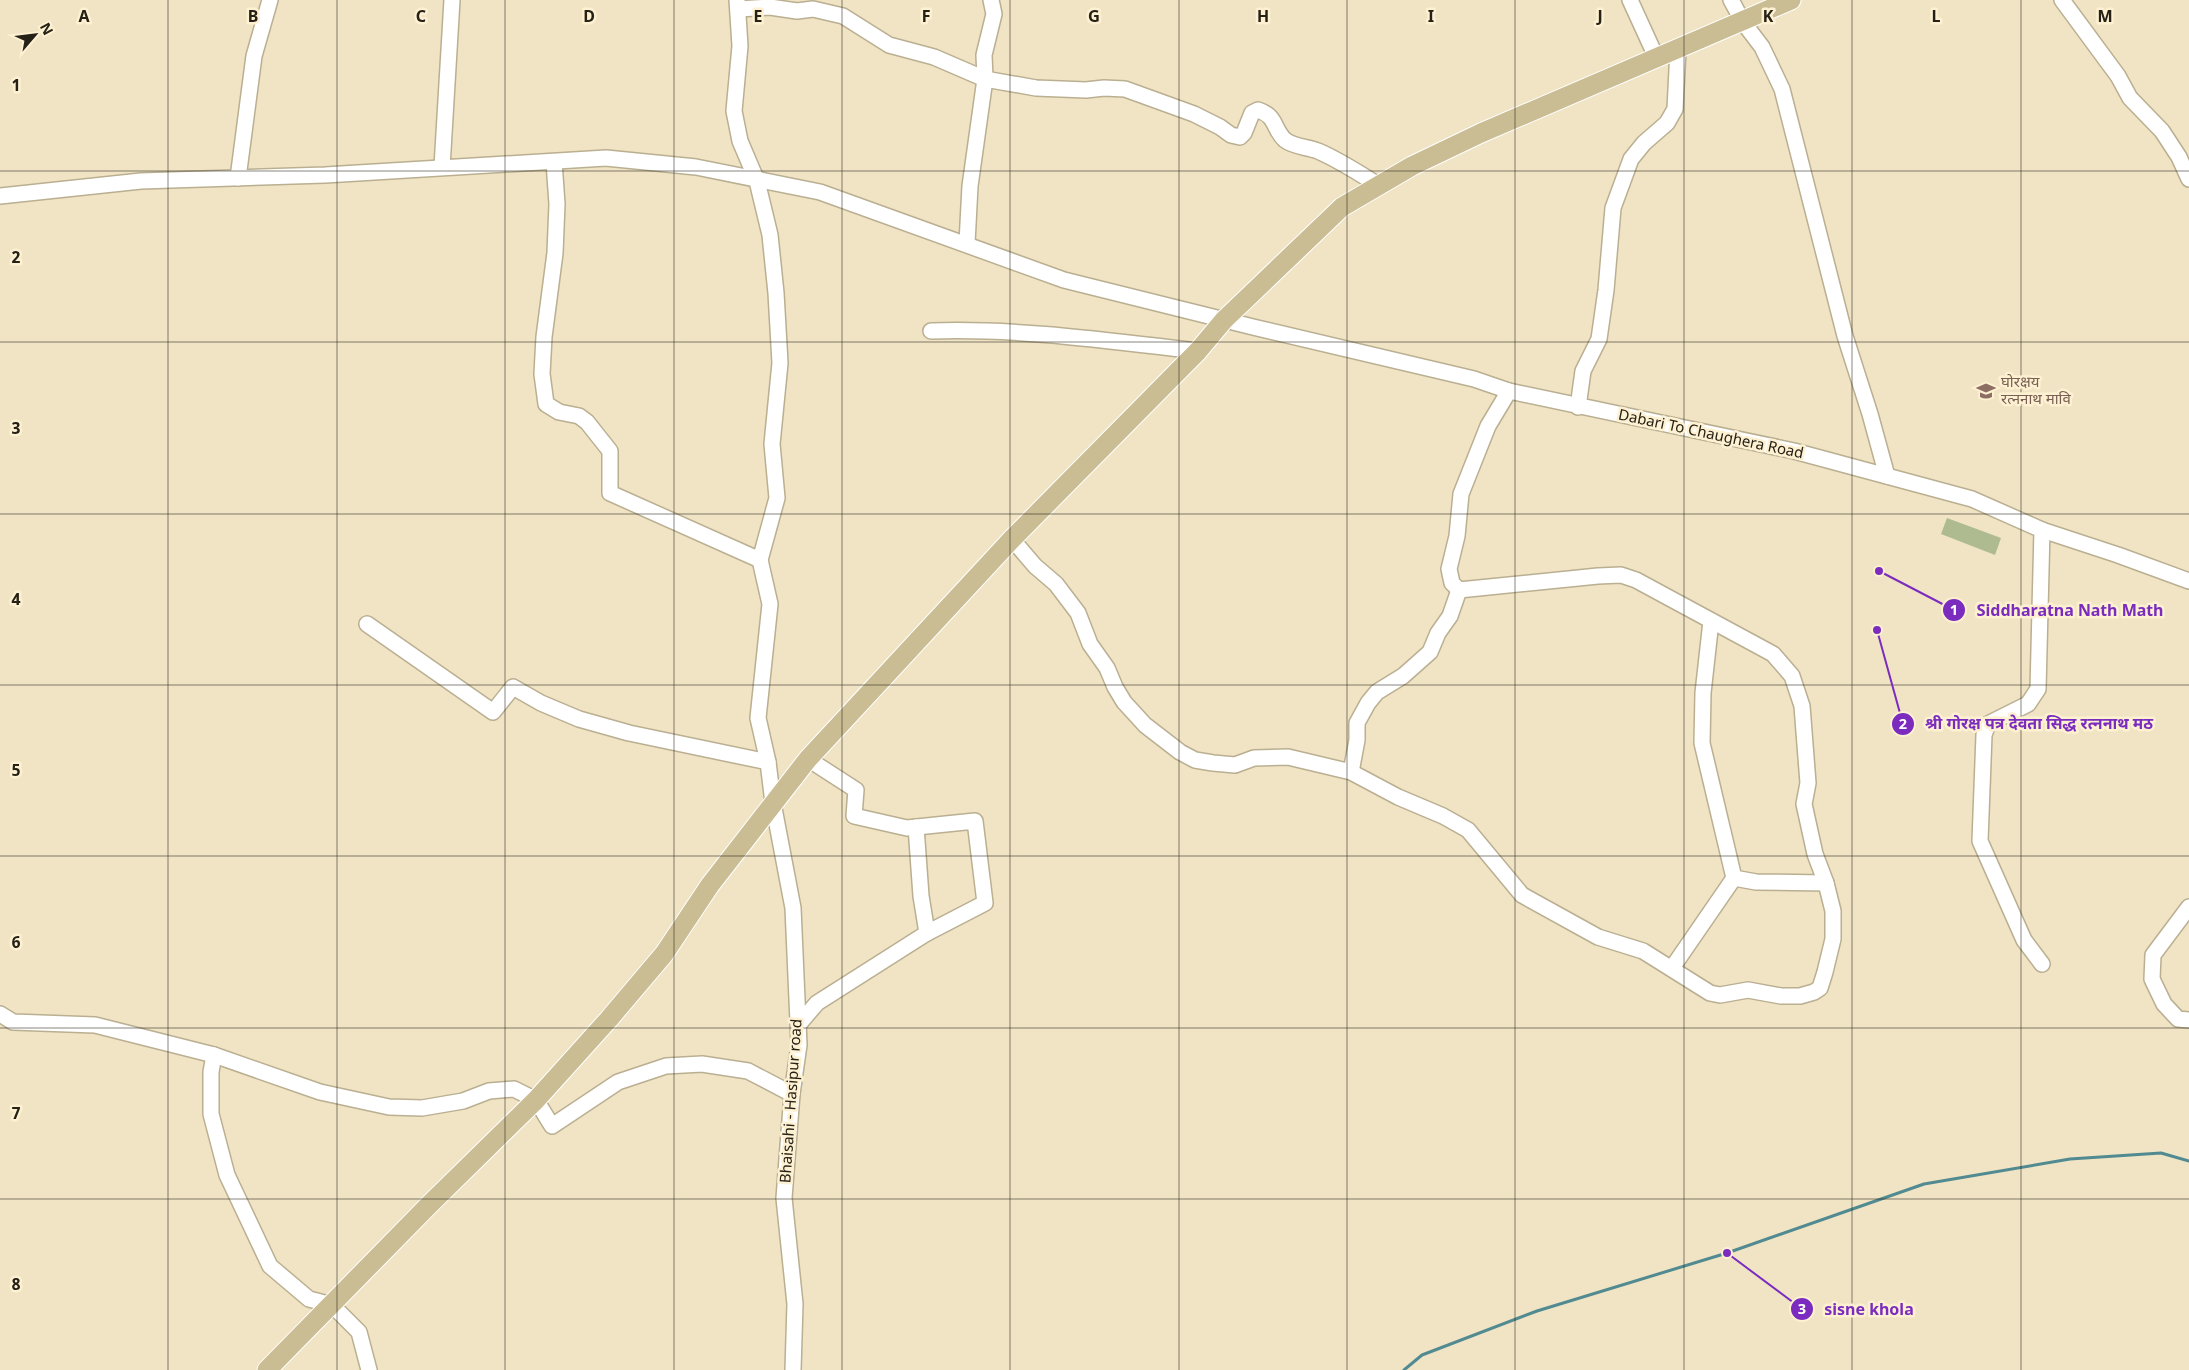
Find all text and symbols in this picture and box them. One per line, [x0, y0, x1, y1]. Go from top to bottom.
text: A [78, 8, 90, 29]
text: B [248, 8, 258, 29]
text: C [416, 8, 426, 29]
text: D [583, 8, 595, 29]
text: E [754, 8, 762, 29]
text: F [922, 8, 930, 29]
text: G [1088, 8, 1100, 29]
text: H [1257, 8, 1269, 29]
text: I [1428, 8, 1434, 29]
text: J [1595, 8, 1603, 29]
text: K [1763, 8, 1774, 29]
text: L [1932, 8, 1941, 29]
text: M [2097, 8, 2113, 29]
north arrow [10, 10, 60, 60]
text: N [34, 20, 56, 39]
text: 1 [11, 77, 21, 98]
text: 2 [11, 249, 21, 270]
place label: घोरक्षय रत्ननाथ मावि [2001, 374, 2072, 410]
school or university icon: घोरक्षय रत्ननाथ मावि [1975, 380, 1997, 402]
street label: Dabari To Chaughera Road [1616, 407, 1805, 464]
text: 3 [11, 420, 21, 441]
text: 4 [11, 591, 21, 612]
callout: Siddharatna Nath Math [1942, 594, 2174, 625]
text: 1 [1950, 602, 1958, 621]
text: Siddharatna Nath Math [1977, 602, 2163, 623]
callout: श्री गोरक्ष पत्र देवता सिद्ध रत्ननाथ मठ [1890, 708, 2163, 739]
text: श्री गोरक्ष पत्र देवता सिद्ध रत्ननाथ मठ [1925, 714, 2154, 736]
text: 2 [1899, 716, 1907, 735]
text: 5 [11, 762, 21, 783]
text: 6 [11, 934, 21, 955]
street label: Bhaisahi - Hasipur road [777, 1018, 808, 1184]
text: 7 [11, 1105, 21, 1126]
text: 8 [11, 1276, 21, 1297]
callout: sisne khola [1789, 1293, 1924, 1324]
text: 3 [1798, 1301, 1806, 1320]
text: sisne khola [1824, 1301, 1914, 1322]

